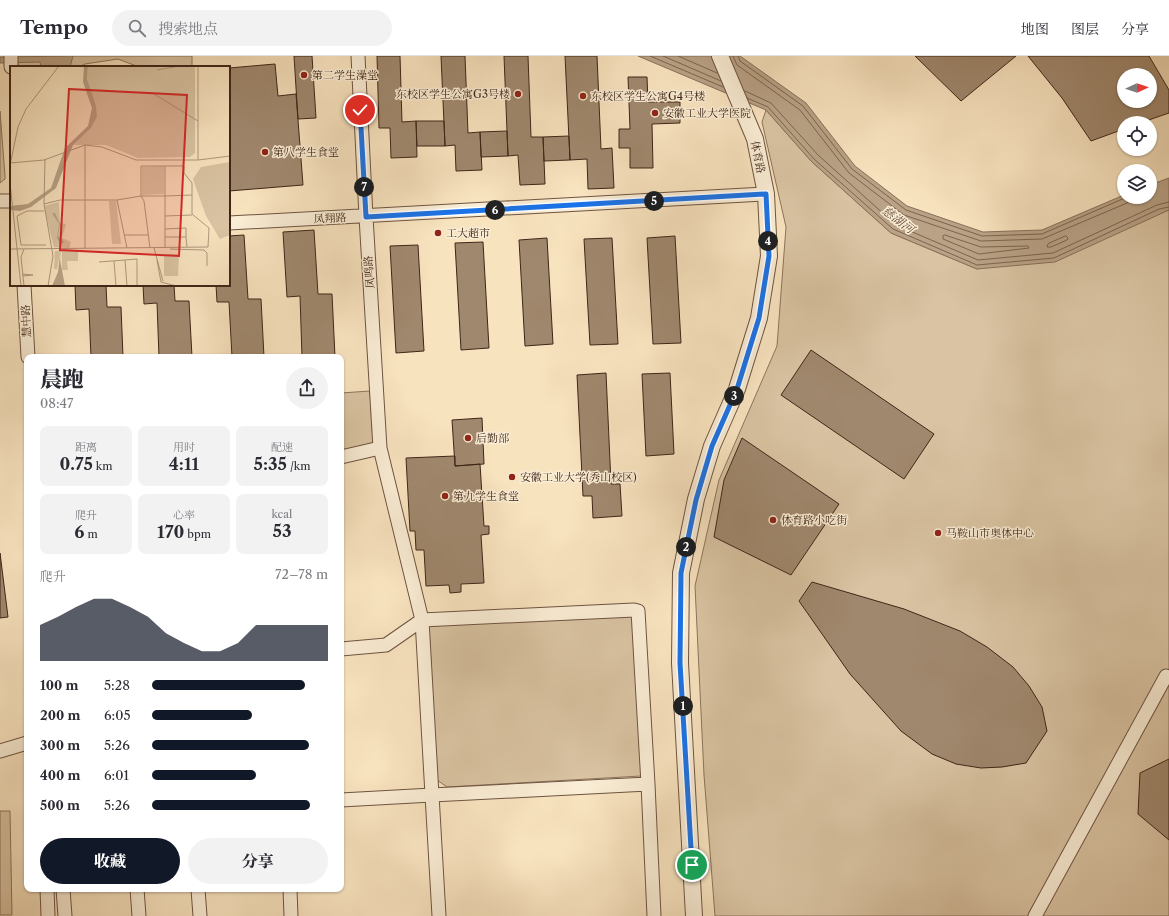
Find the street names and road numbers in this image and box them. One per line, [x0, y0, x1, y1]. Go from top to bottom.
street label: 体育路 [748, 139, 768, 175]
street label: 凤翔路 [313, 210, 347, 226]
street label: 凤鸣路 [361, 255, 377, 289]
street label: 慧中路 [18, 304, 34, 338]

